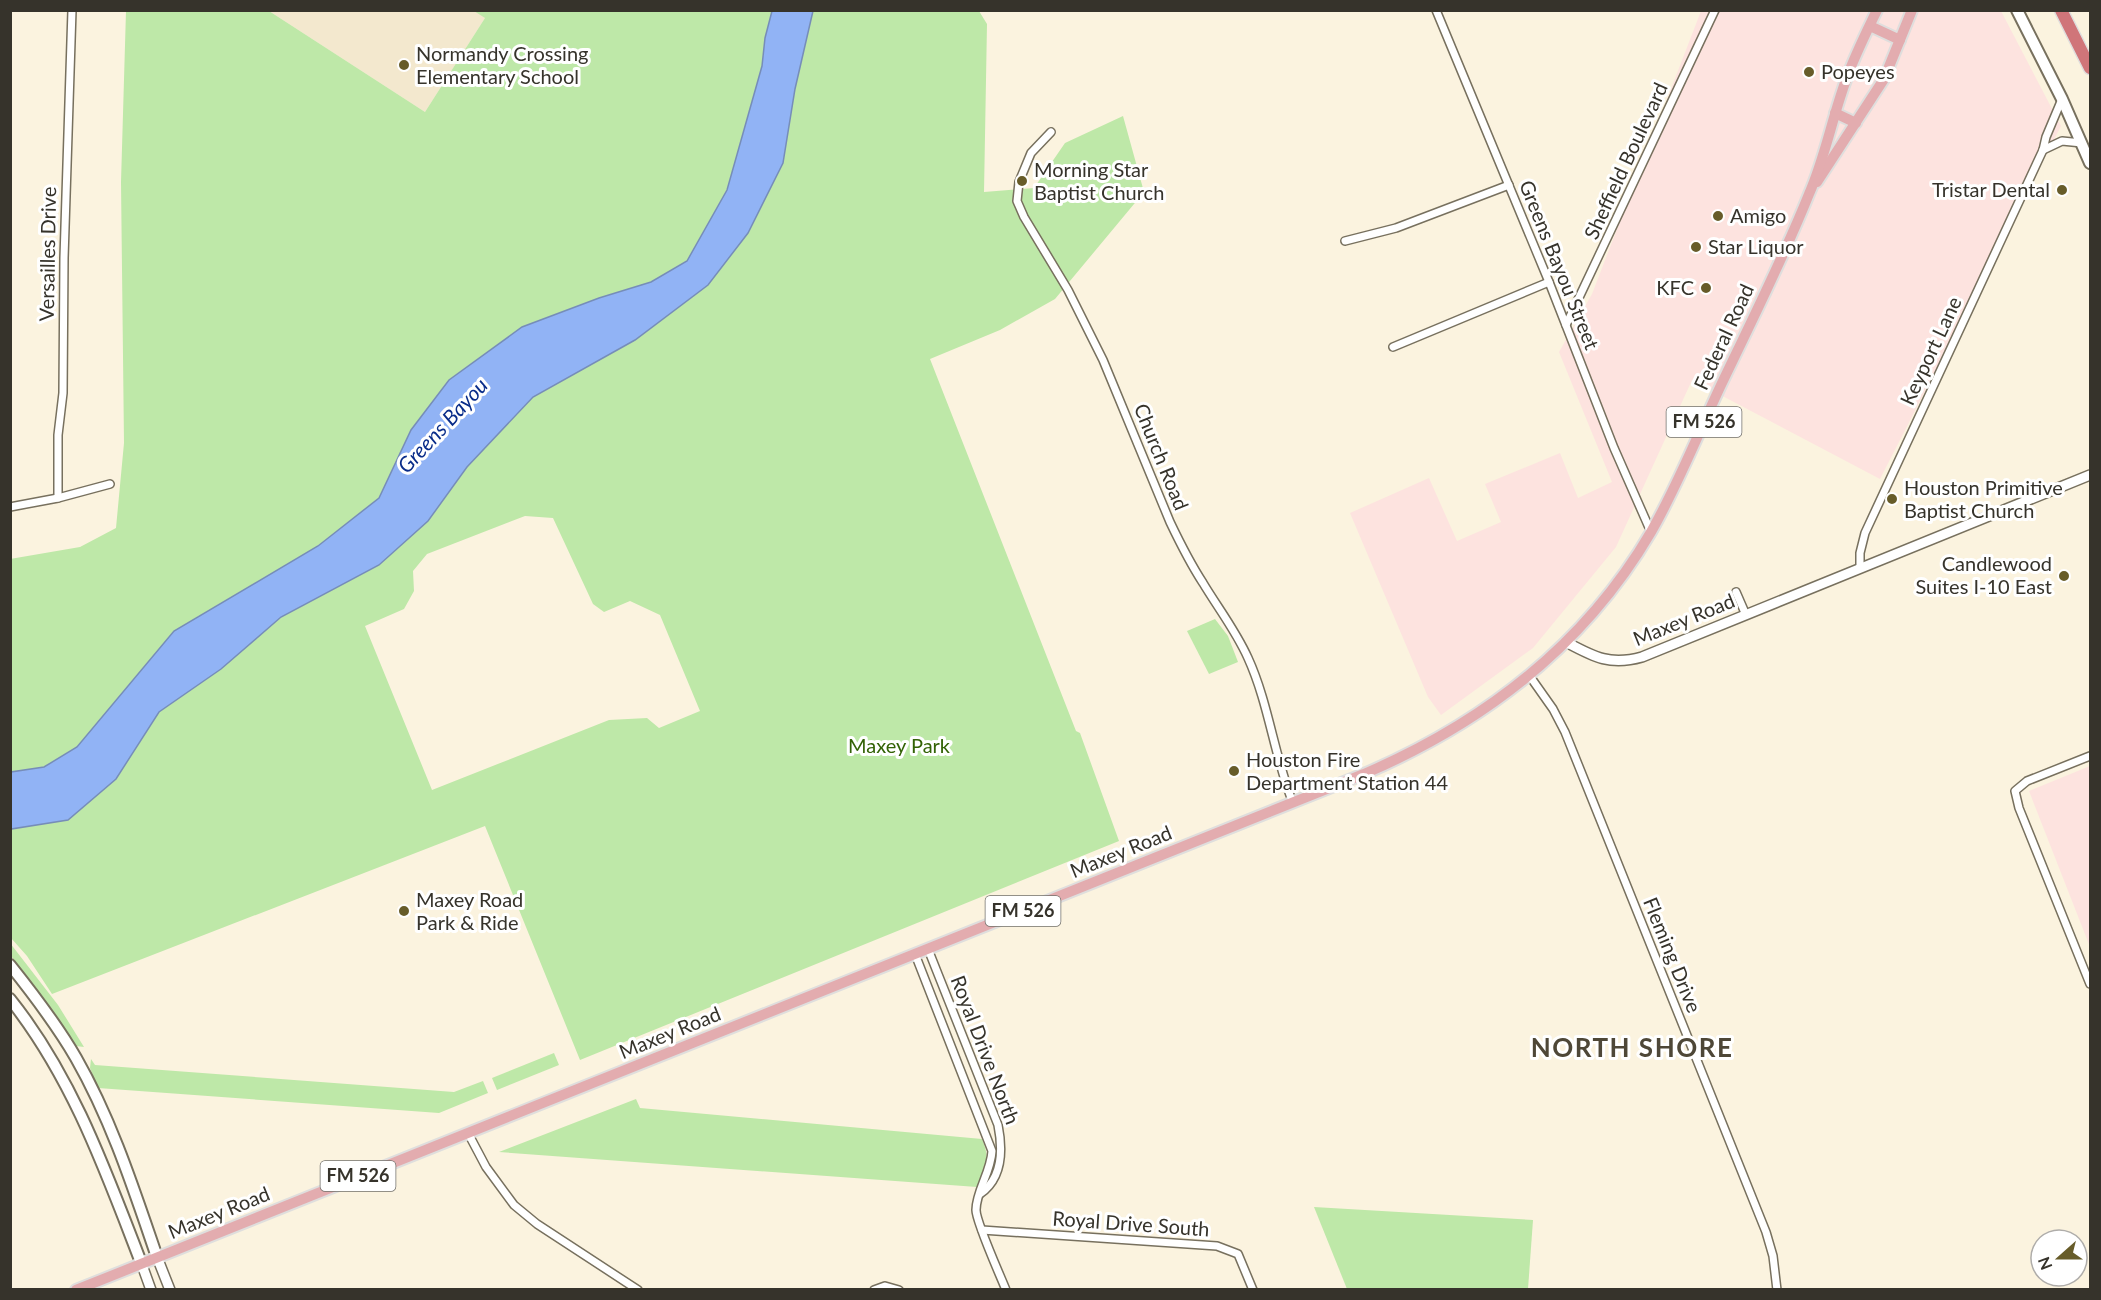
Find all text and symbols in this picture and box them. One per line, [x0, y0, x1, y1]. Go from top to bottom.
place label: Normandy Crossing Elementary School [416, 41, 588, 88]
marker: Normandy Crossing Elementary School [397, 58, 411, 72]
place label: Popeyes [1821, 59, 1895, 83]
marker: Popeyes [1802, 65, 1816, 79]
street label: Sheffield Boulevard [1578, 78, 1672, 243]
place label: Morning Star Baptist Church [1034, 157, 1164, 204]
marker: Morning Star Baptist Church [1015, 174, 1029, 188]
street label: Greens Bayou Street [1515, 177, 1605, 353]
place label: Tristar Dental [1932, 177, 2050, 201]
marker: Tristar Dental [2055, 183, 2069, 197]
street label: Versailles Drive [34, 186, 60, 322]
place label: Amigo [1730, 203, 1786, 227]
marker: Amigo [1711, 209, 1725, 223]
place label: Star Liquor [1708, 234, 1804, 258]
marker: Star Liquor [1689, 240, 1703, 254]
place label: KFC [1656, 275, 1694, 299]
street label: Federal Road [1688, 280, 1758, 393]
marker: KFC [1699, 281, 1713, 295]
street label: Keyport Lane [1894, 292, 1966, 409]
water label: Greens Bayou [392, 372, 492, 478]
street label: Church Road [1130, 400, 1194, 513]
road number: FM 526 [1666, 407, 1742, 437]
place label: Houston Primitive Baptist Church [1904, 475, 2063, 522]
marker: Houston Primitive Baptist Church [1885, 492, 1899, 506]
place label: Candlewood Suites I-10 East [1915, 551, 2052, 598]
marker: Candlewood Suites I-10 East [2057, 569, 2071, 583]
street label: Maxey Road [1629, 588, 1738, 650]
park label: Maxey Park [848, 733, 951, 757]
place label: Houston Fire Department Station 44 [1246, 747, 1448, 794]
marker: Houston Fire Department Station 44 [1227, 764, 1241, 778]
street label: Maxey Road [1066, 820, 1175, 882]
place label: Maxey Road Park & Ride [416, 887, 523, 934]
street label: Fleming Drive [1639, 894, 1707, 1016]
road number: FM 526 [986, 896, 1060, 926]
marker: Maxey Road Park & Ride [397, 904, 411, 918]
street label: Royal Drive North [947, 972, 1025, 1127]
street label: Maxey Road [615, 1001, 724, 1063]
district label: NORTH SHORE [1531, 1031, 1733, 1063]
road number: FM 526 [320, 1161, 395, 1191]
street label: Maxey Road [164, 1181, 273, 1243]
street label: Royal Drive South [1052, 1206, 1210, 1240]
north arrow [2029, 1228, 2089, 1288]
text: N [2033, 1254, 2056, 1273]

